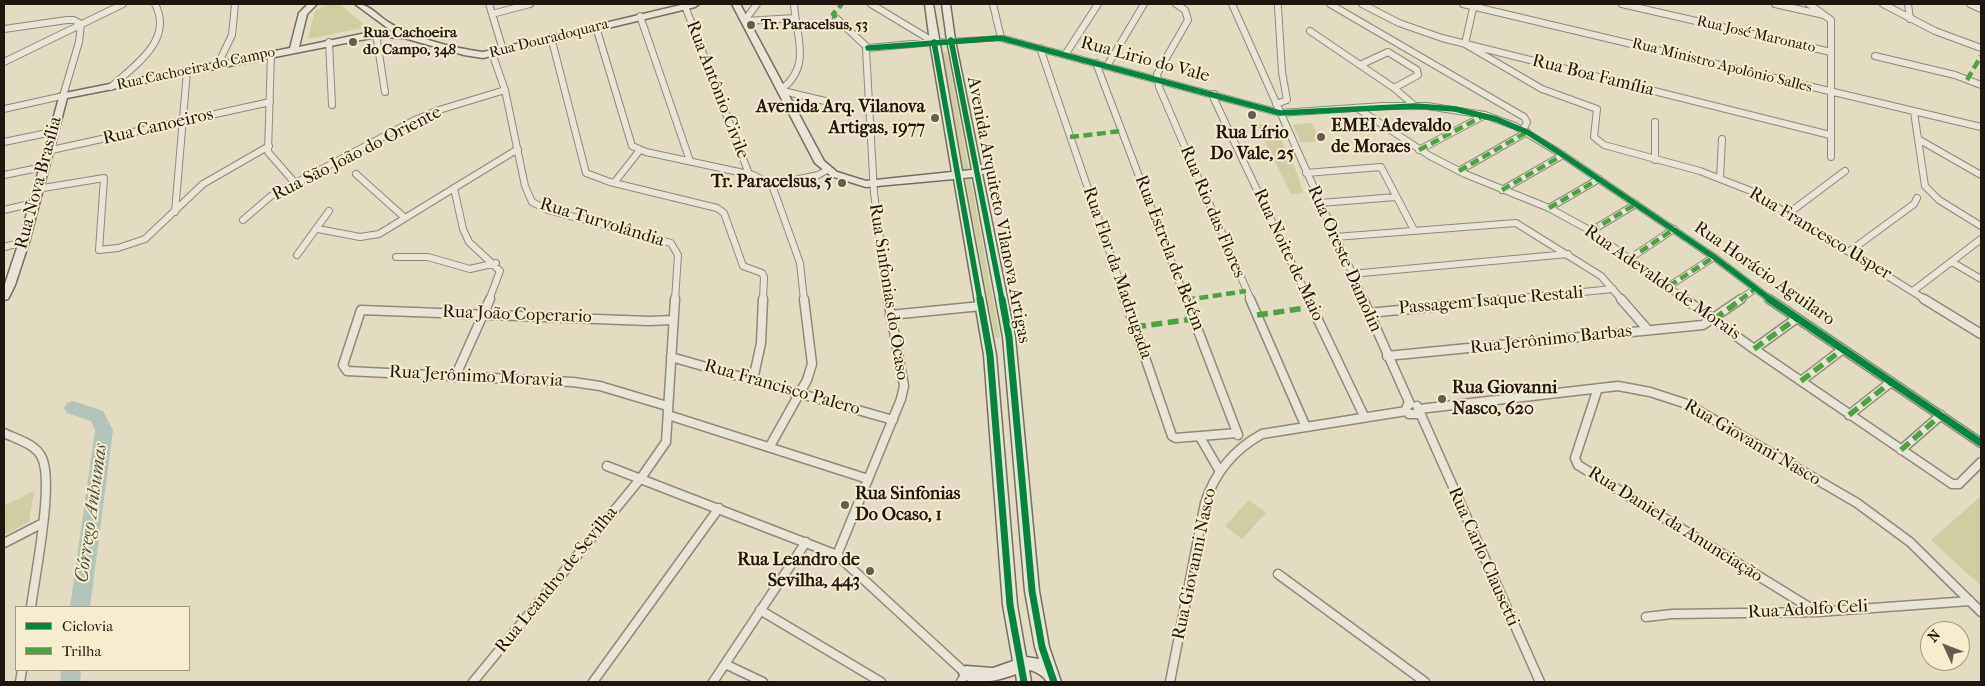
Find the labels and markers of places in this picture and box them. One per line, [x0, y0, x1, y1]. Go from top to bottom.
place label: Tr. Paracelsus, 53 [761, 16, 868, 34]
marker: Tr. Paracelsus, 53 [745, 19, 757, 31]
place label: Rua Cachoeira do Campo, 348 [363, 24, 457, 59]
marker: Rua Cachoeira do Campo, 348 [347, 36, 359, 48]
place label: Avenida Arq. Vilanova Artigas, 1977 [756, 97, 925, 140]
marker: Rua Lírio Do Vale, 25 [1246, 109, 1258, 121]
marker: Avenida Arq. Vilanova Artigas, 1977 [929, 112, 941, 124]
place label: EMEI Adevaldo de Moraes [1331, 116, 1451, 158]
place label: Rua Lírio Do Vale, 25 [1210, 123, 1294, 166]
marker: EMEI Adevaldo de Moraes [1315, 131, 1327, 143]
place label: Tr. Paracelsus, 5 [711, 172, 832, 194]
marker: Tr. Paracelsus, 5 [836, 177, 848, 189]
place label: Rua Giovanni Nasco, 620 [1452, 378, 1557, 420]
marker: Rua Giovanni Nasco, 620 [1436, 393, 1448, 405]
place label: Rua Sinfonias Do Ocaso, 1 [855, 484, 960, 526]
marker: Rua Sinfonias Do Ocaso, 1 [839, 499, 851, 511]
place label: Rua Leandro de Sevilha, 443 [737, 550, 860, 592]
marker: Rua Leandro de Sevilha, 443 [864, 565, 876, 577]

